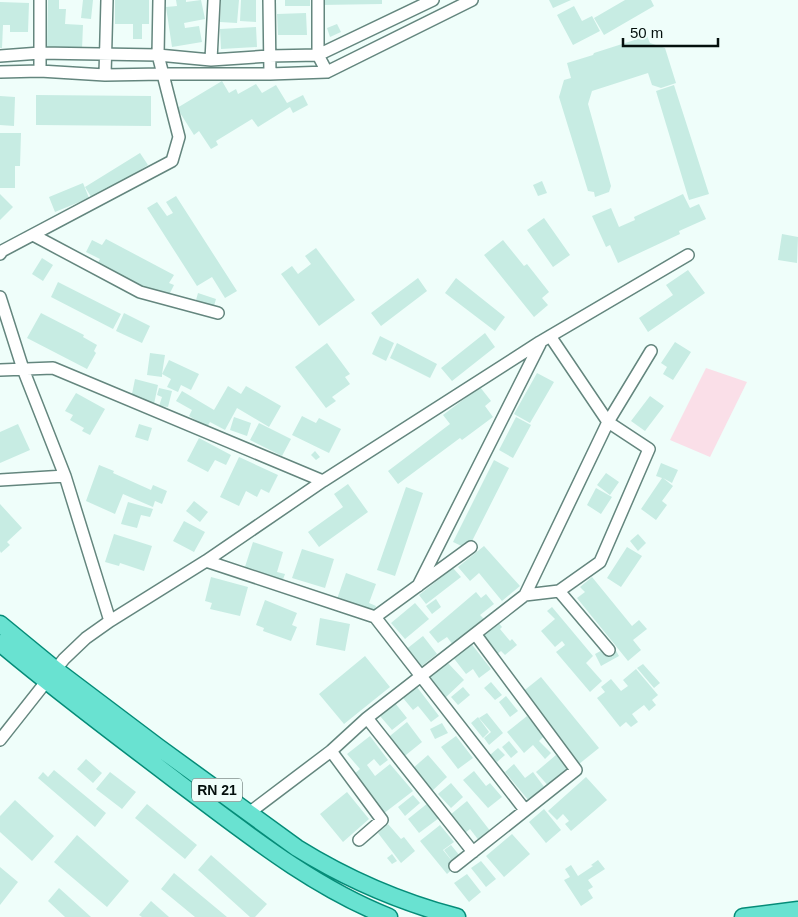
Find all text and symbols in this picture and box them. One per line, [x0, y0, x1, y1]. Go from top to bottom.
scale bar [623, 15, 718, 47]
text: 50 m [630, 24, 663, 41]
road number: RN 21 [192, 778, 242, 802]

